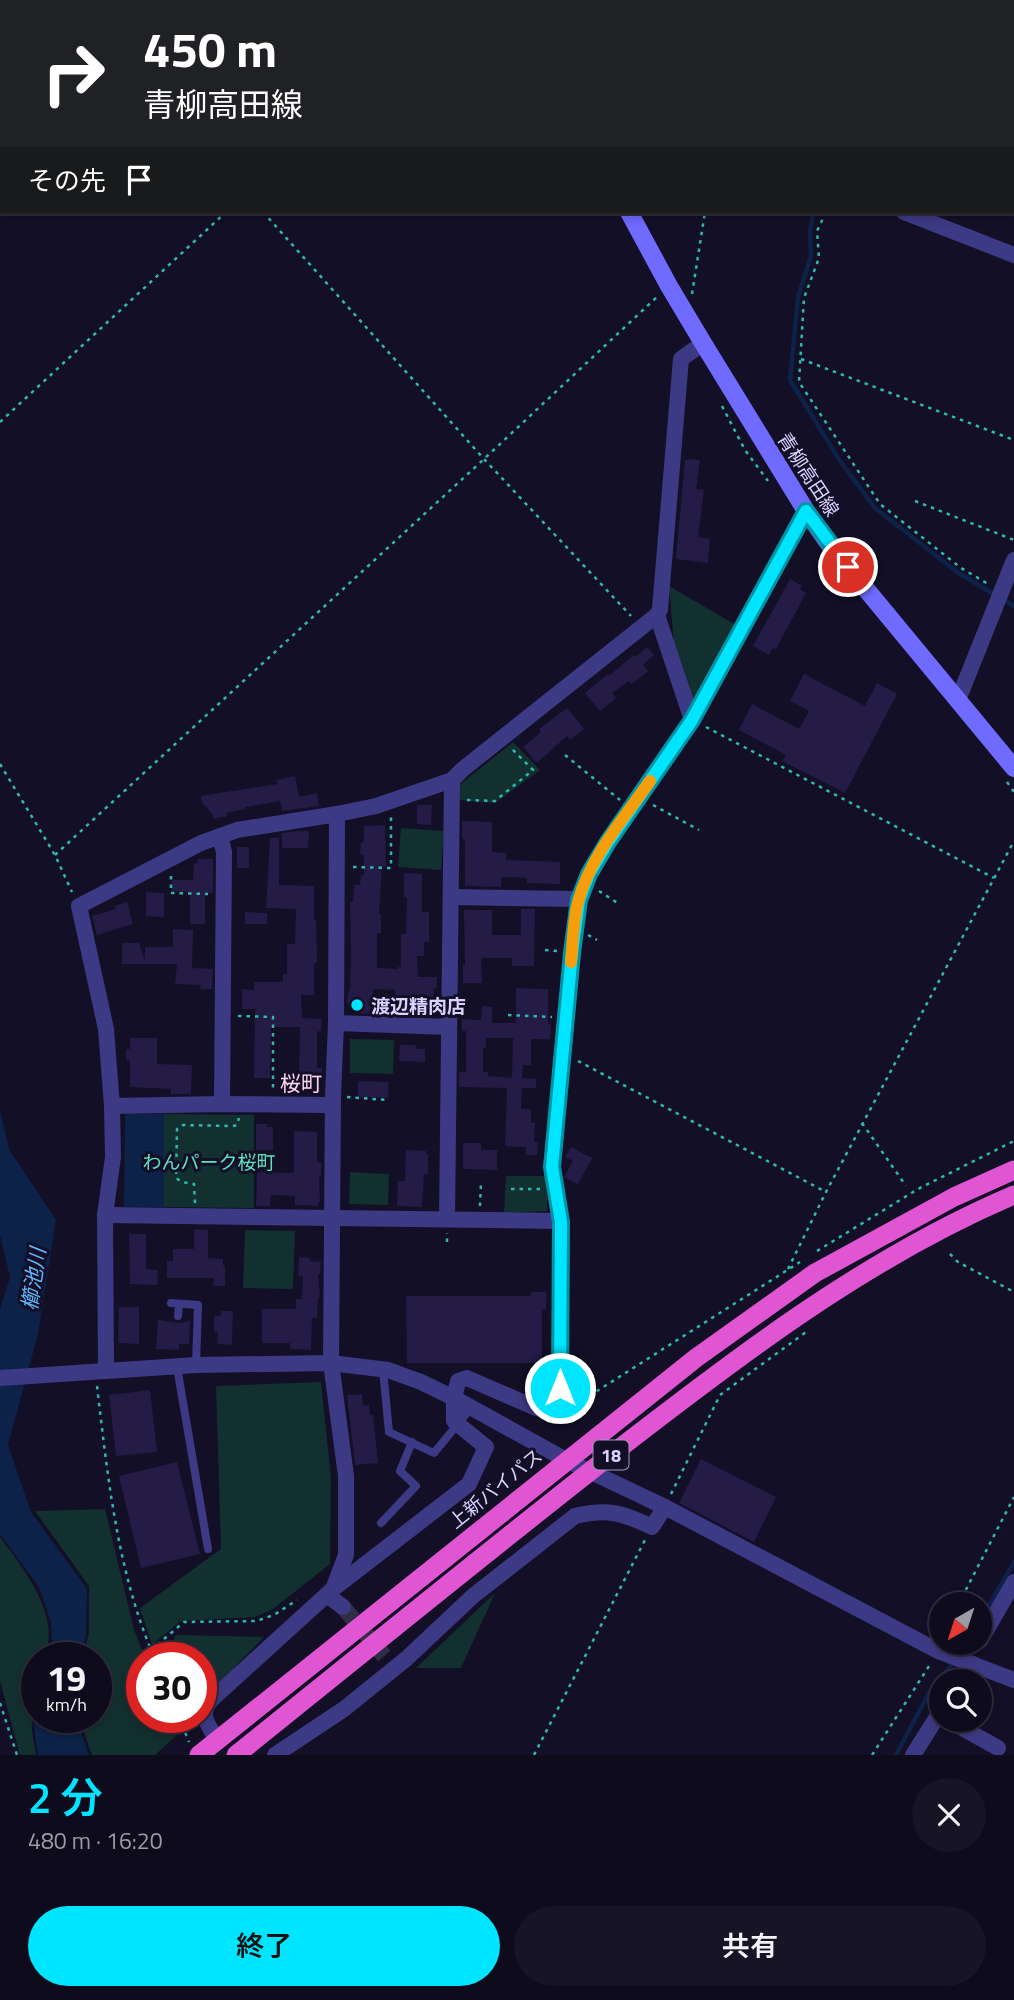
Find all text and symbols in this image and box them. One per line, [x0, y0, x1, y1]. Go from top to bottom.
text: 450 m [143, 11, 277, 86]
icon: right [28, 28, 119, 119]
text: 青柳高田線 [143, 80, 303, 128]
text: その先 [28, 161, 106, 200]
icon: arrive [120, 161, 158, 199]
street label: 青柳高田線 [771, 426, 847, 522]
pin [818, 537, 878, 597]
icon: arrive [829, 548, 867, 586]
place label: 渡辺精肉店 [371, 991, 466, 1020]
marker: 渡辺精肉店 [349, 997, 365, 1013]
district label: 桜町 [280, 1067, 322, 1099]
park label: わんパーク桜町 [142, 1147, 276, 1176]
water label: 櫛池川 [13, 1244, 54, 1312]
position arrow [523, 1351, 597, 1425]
road number: 18 [594, 1440, 628, 1470]
street label: 上新バイパス [442, 1441, 548, 1535]
north arrow [929, 1592, 992, 1656]
map controls [929, 1592, 992, 1732]
speed limit sign: 30 [126, 1642, 217, 1733]
text: 19 [47, 1651, 86, 1705]
button: search [929, 1669, 992, 1732]
text: km/h [46, 1691, 87, 1718]
text: 2 分 [28, 1765, 103, 1829]
button: close [912, 1778, 986, 1852]
text: 480 m · 16:20 [28, 1823, 163, 1858]
button: 終了 [28, 1906, 500, 1986]
button: 共有 [514, 1906, 986, 1986]

